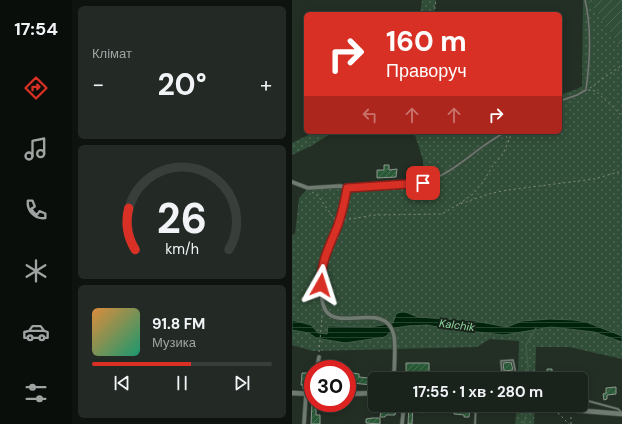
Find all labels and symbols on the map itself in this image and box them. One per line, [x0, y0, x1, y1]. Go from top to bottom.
pin [406, 166, 440, 200]
position arrow [300, 264, 342, 306]
water label: Kalchik [438, 316, 476, 334]
speed limit sign: 30 [304, 360, 356, 412]

